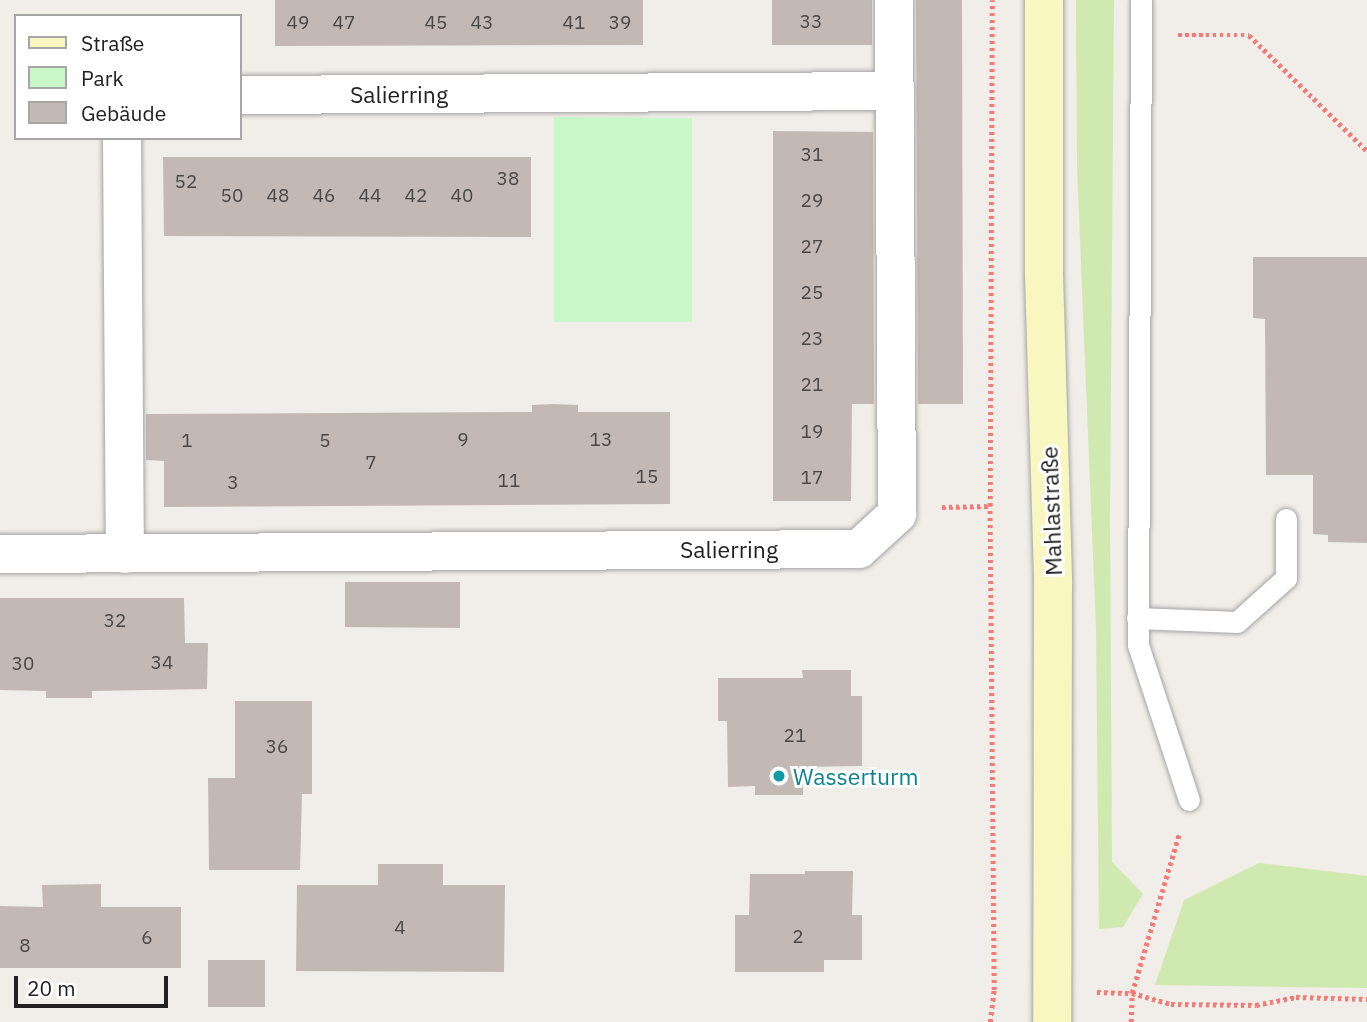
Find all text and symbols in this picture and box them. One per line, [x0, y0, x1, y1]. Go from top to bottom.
house number: 33 [800, 11, 822, 33]
house number: 49 [287, 12, 309, 34]
house number: 47 [333, 12, 355, 34]
house number: 45 [425, 12, 447, 34]
house number: 43 [471, 12, 493, 34]
house number: 41 [563, 12, 585, 34]
house number: 39 [609, 12, 631, 34]
legend [14, 14, 242, 140]
text: Straße [81, 29, 144, 57]
text: Park [81, 64, 124, 92]
street label: Salierring [350, 80, 448, 108]
text: Gebäude [81, 99, 166, 127]
house number: 31 [801, 144, 823, 166]
house number: 38 [497, 168, 519, 190]
house number: 52 [175, 171, 197, 193]
house number: 50 [221, 185, 243, 207]
house number: 48 [267, 185, 289, 207]
house number: 46 [313, 185, 335, 207]
house number: 44 [359, 185, 381, 207]
house number: 42 [405, 185, 427, 207]
house number: 40 [451, 185, 473, 207]
house number: 29 [801, 190, 823, 212]
house number: 27 [801, 236, 823, 258]
house number: 25 [801, 282, 823, 304]
house number: 23 [801, 328, 823, 350]
house number: 21 [801, 374, 823, 396]
house number: 19 [801, 421, 823, 443]
house number: 9 [457, 429, 469, 451]
house number: 13 [590, 429, 612, 451]
house number: 1 [181, 430, 193, 452]
house number: 5 [319, 430, 331, 452]
street label: Mahlastraße [1035, 446, 1067, 576]
house number: 7 [365, 452, 377, 474]
house number: 15 [636, 466, 658, 488]
house number: 17 [801, 467, 823, 489]
house number: 11 [498, 470, 520, 492]
house number: 3 [227, 472, 239, 494]
street label: Salierring [680, 535, 778, 563]
house number: 32 [104, 610, 126, 632]
house number: 34 [151, 652, 173, 674]
house number: 30 [12, 653, 34, 675]
house number: 21 [784, 725, 806, 747]
house number: 36 [266, 736, 288, 758]
place label: Wasserturm [793, 762, 919, 790]
marker: Wasserturm [771, 768, 787, 784]
house number: 4 [394, 917, 406, 939]
house number: 2 [792, 926, 804, 948]
house number: 6 [141, 927, 153, 949]
house number: 8 [19, 935, 31, 957]
scale bar [18, 962, 172, 1006]
text: 20 m [27, 974, 76, 1002]

